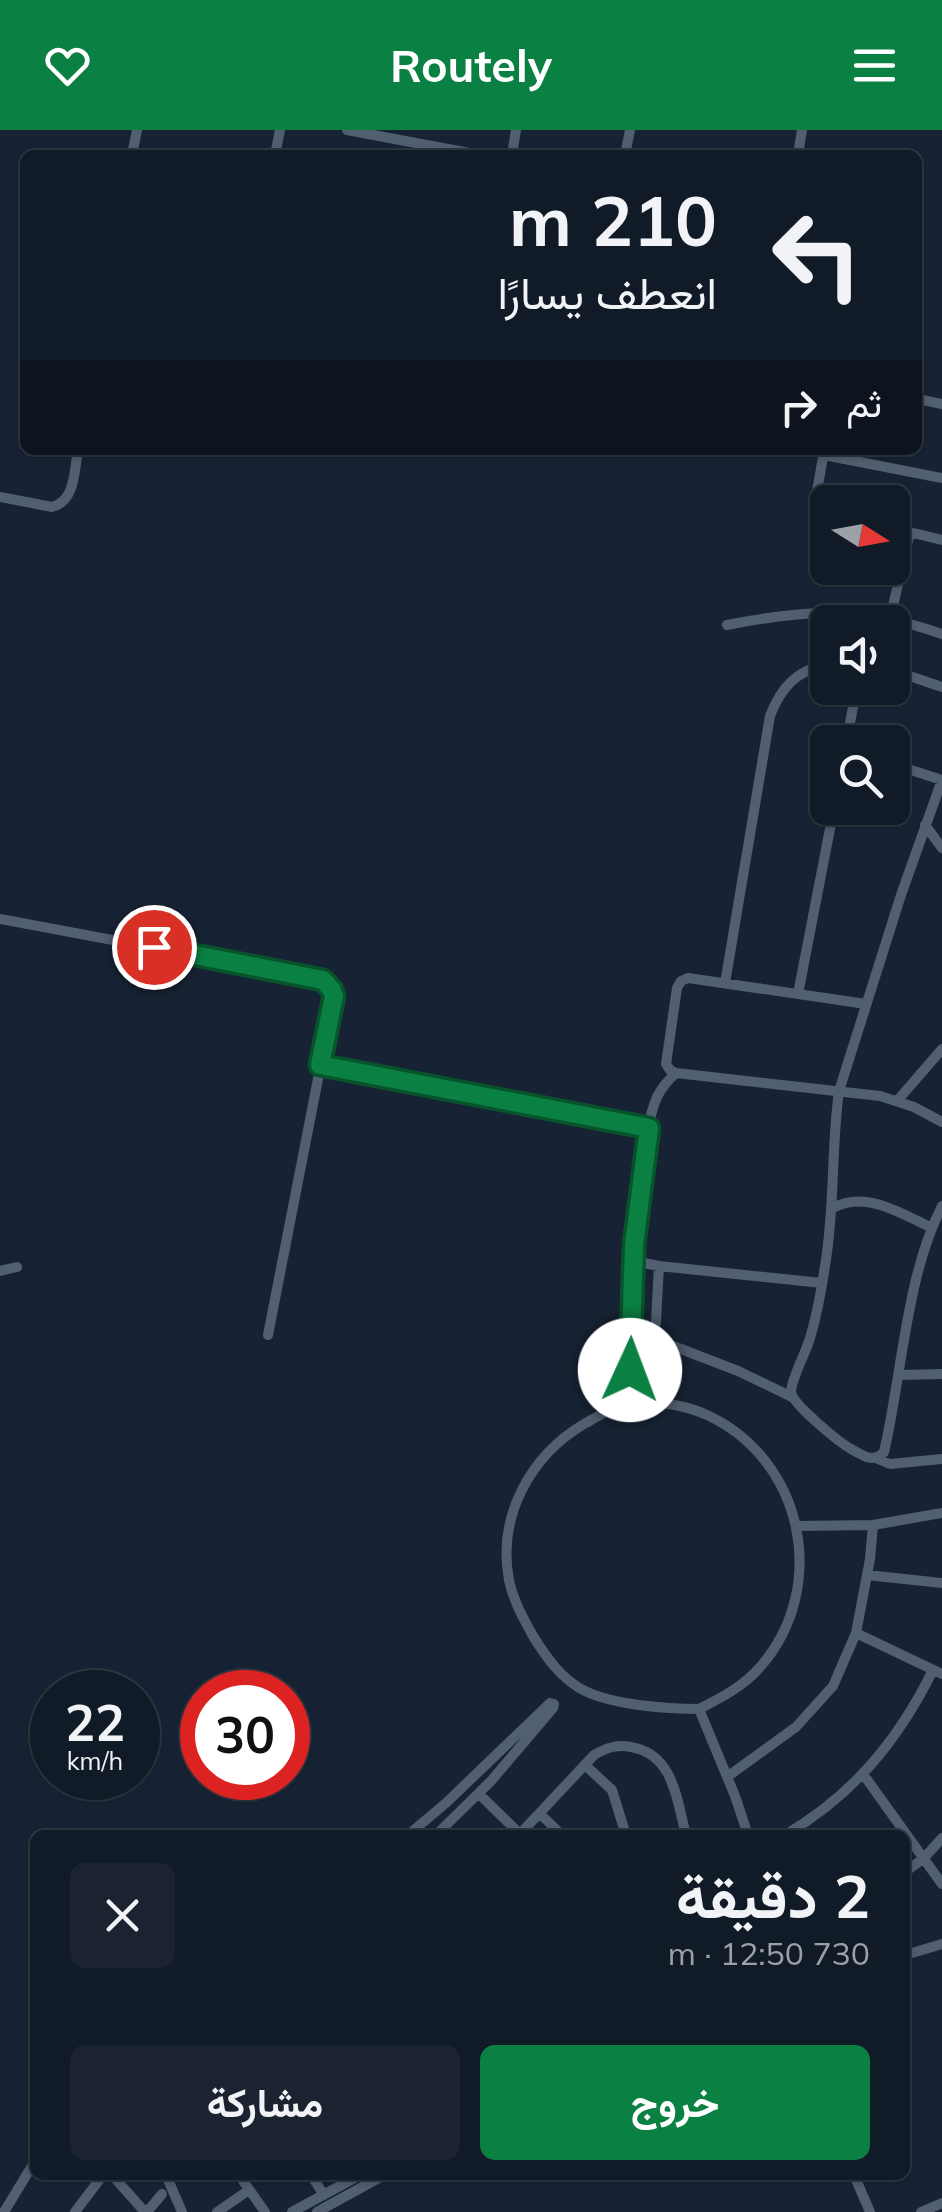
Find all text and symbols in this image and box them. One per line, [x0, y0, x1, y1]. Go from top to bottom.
text: Routely [390, 37, 552, 93]
icon: heart [40, 38, 95, 93]
icon: menu [847, 38, 902, 93]
text: 210 m [509, 176, 717, 264]
icon: left [752, 190, 882, 320]
text: انعطف يسارًا [498, 264, 717, 320]
text: ثم [846, 379, 882, 427]
icon: right [771, 380, 826, 435]
north arrow [810, 485, 910, 585]
map controls [810, 485, 910, 825]
button: sound [810, 605, 910, 705]
button: search [810, 725, 910, 825]
pin [112, 905, 197, 990]
icon: arrive [127, 920, 182, 975]
position arrow [578, 1318, 682, 1422]
speed limit sign: 30 [180, 1670, 310, 1800]
text: 22 [65, 1691, 125, 1754]
text: km/h [67, 1745, 123, 1776]
text: 2 دقيقة [676, 1858, 870, 1933]
button: close [70, 1863, 175, 1968]
text: 730 m · 12:50 [668, 1933, 870, 1973]
button: مشاركة [70, 2045, 460, 2160]
button: خروج [480, 2045, 870, 2160]

